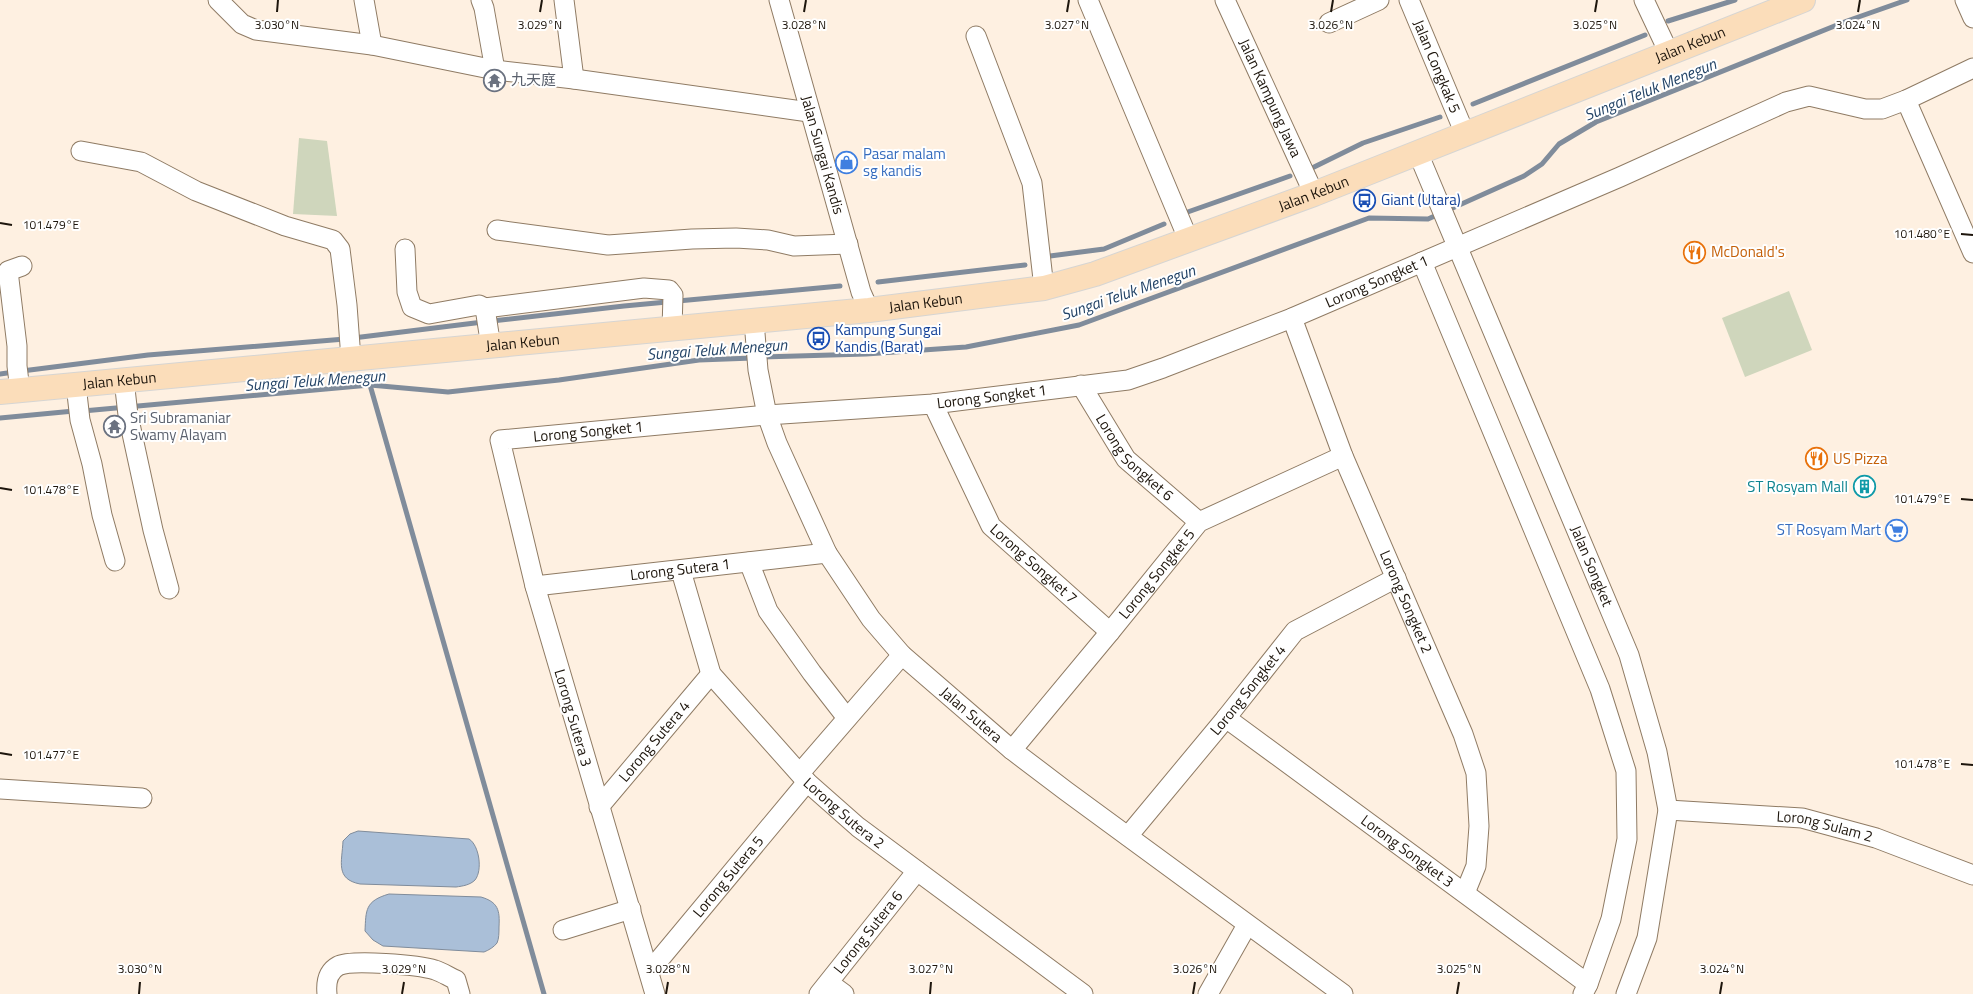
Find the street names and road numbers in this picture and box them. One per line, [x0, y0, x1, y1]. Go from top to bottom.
street label: Jalan Congkak 5 [1407, 16, 1467, 117]
street label: Jalan Kebun [1651, 20, 1729, 69]
street label: Jalan Kampung Jawa [1233, 35, 1308, 162]
street label: Jalan Sungai Kandis [795, 93, 851, 217]
street label: Jalan Kebun [1275, 169, 1352, 217]
street label: Lorong Songket 1 [1321, 249, 1432, 313]
street label: Jalan Kebun [887, 286, 964, 318]
street label: Jalan Kebun [485, 327, 561, 357]
street label: Jalan Kebun [81, 365, 157, 395]
street label: Lorong Songket 1 [935, 378, 1048, 414]
street label: Lorong Songket 6 [1090, 409, 1179, 506]
street label: Lorong Songket 1 [532, 415, 644, 448]
street label: Lorong Songket 7 [985, 518, 1083, 609]
street label: Jalan Songket [1565, 522, 1620, 611]
street label: Lorong Songket 5 [1113, 524, 1200, 624]
street label: Lorong Songket 2 [1374, 546, 1439, 657]
street label: Lorong Sutera 1 [629, 552, 731, 586]
street label: Lorong Songket 4 [1204, 639, 1291, 740]
street label: Lorong Sutera 3 [549, 666, 598, 769]
street label: Jalan Sutera [935, 681, 1008, 748]
street label: Lorong Sutera 4 [613, 695, 695, 787]
street label: Lorong Sutera 2 [798, 772, 890, 854]
street label: Lorong Sulam 2 [1776, 805, 1876, 848]
street label: Lorong Songket 3 [1356, 809, 1459, 893]
street label: Lorong Sutera 5 [687, 830, 769, 922]
street label: Lorong Sutera 6 [828, 885, 908, 978]

